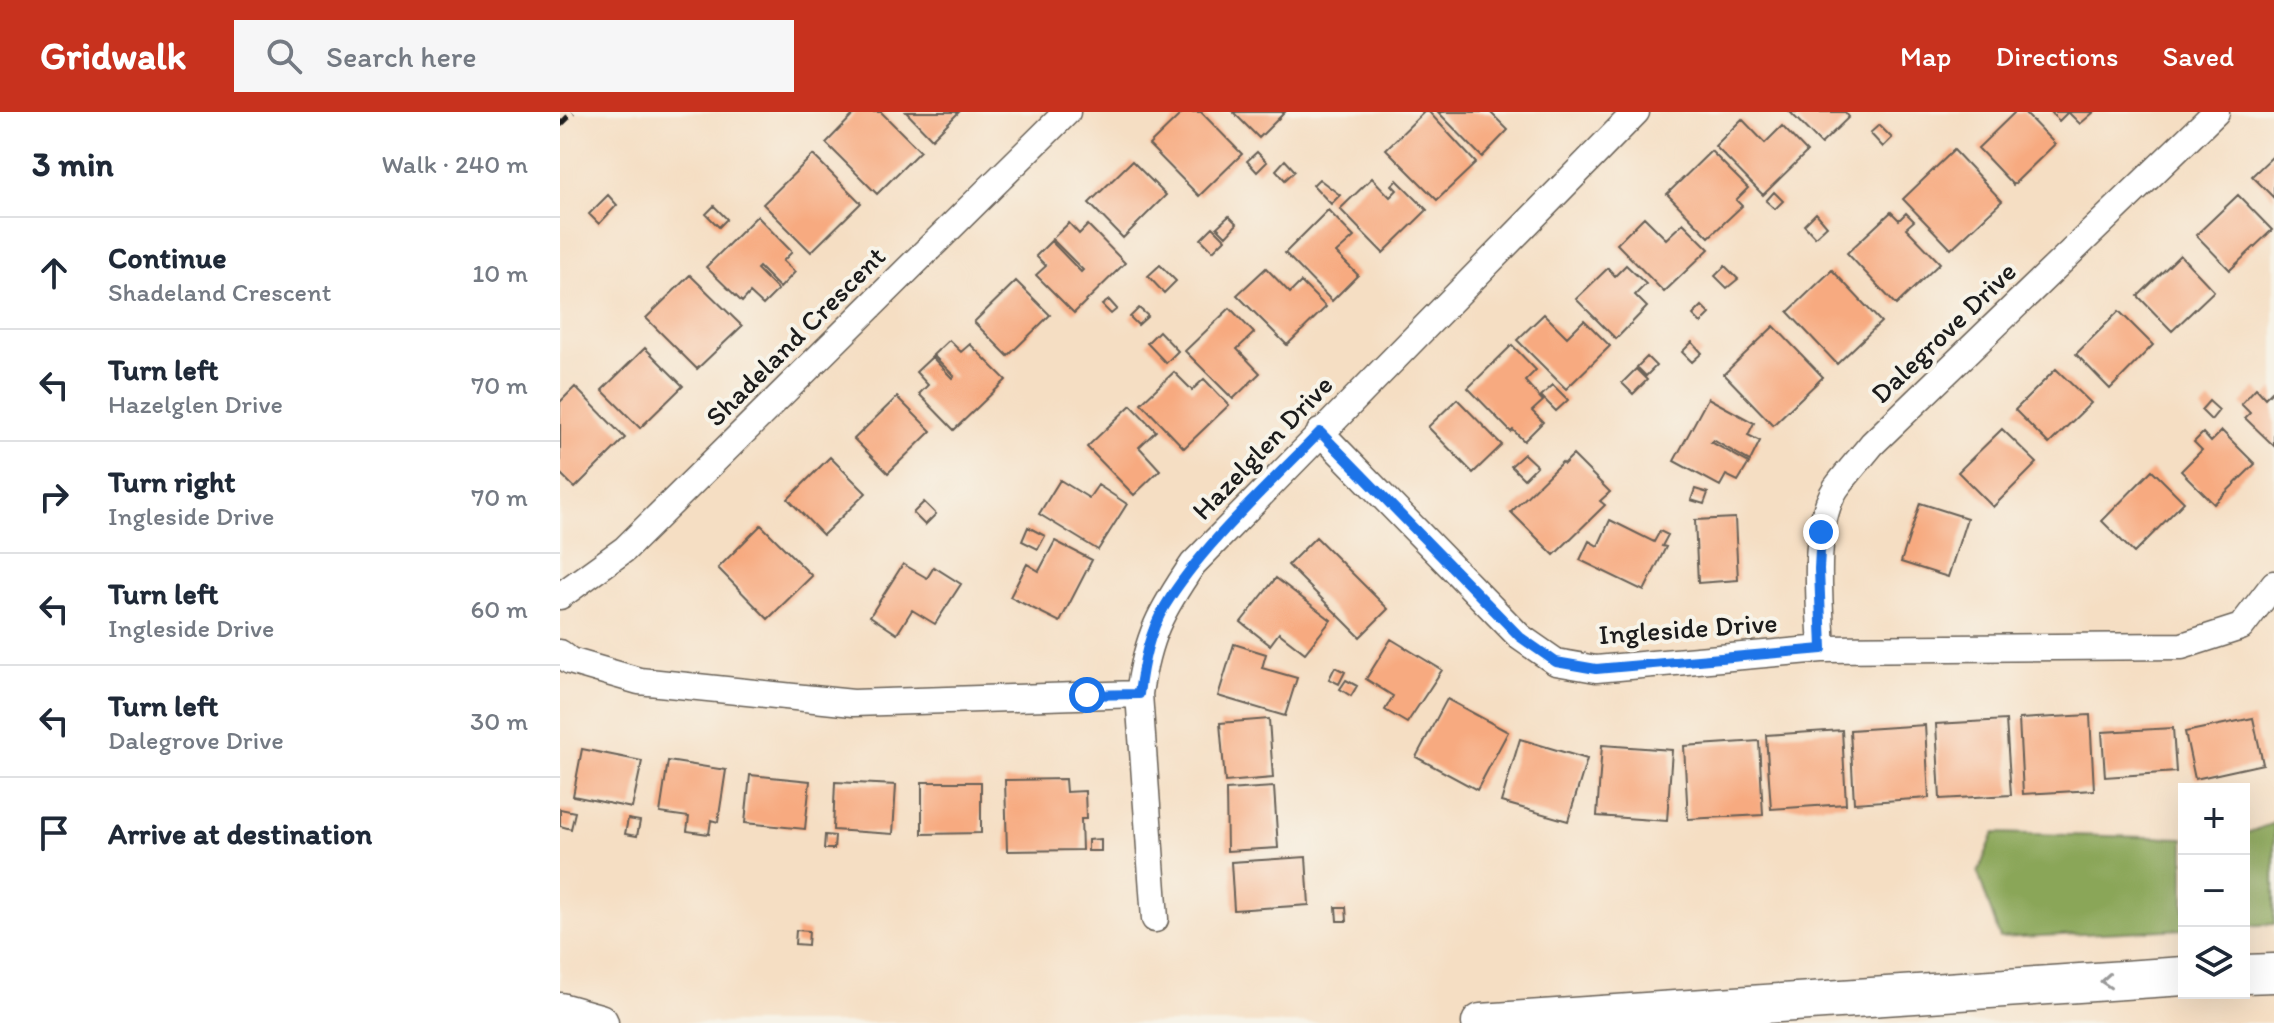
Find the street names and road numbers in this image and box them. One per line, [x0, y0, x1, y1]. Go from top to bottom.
street label: Shadeland Crescent [698, 239, 892, 433]
street label: Dalegrove Drive [1863, 254, 2023, 410]
street label: Hazelglen Drive [1184, 367, 1340, 527]
street label: Ingleside Drive [1597, 605, 1779, 651]

